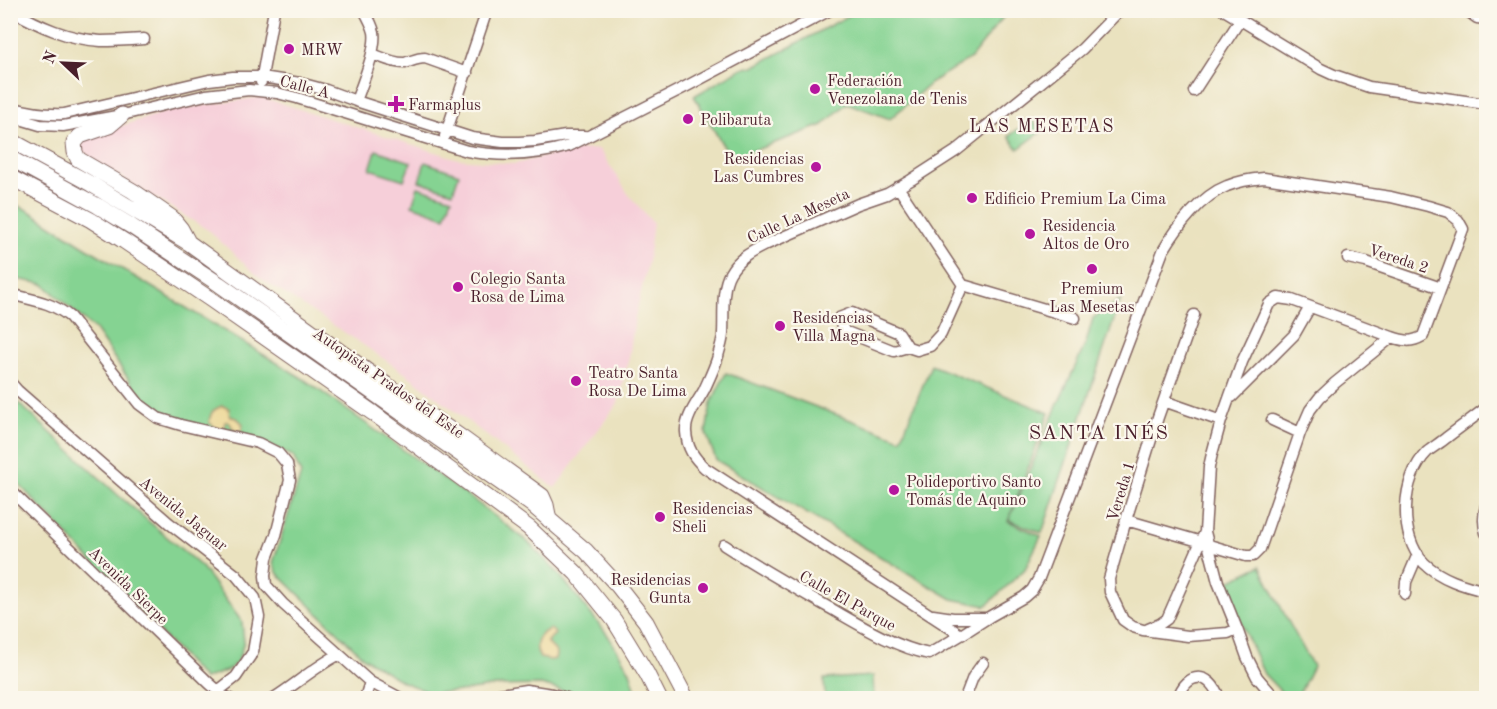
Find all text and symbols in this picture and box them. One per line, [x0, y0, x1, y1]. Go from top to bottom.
north arrow [33, 33, 93, 93]
marker: MRW [282, 42, 296, 56]
place label: MRW [301, 43, 343, 59]
text: N [41, 48, 61, 67]
street label: Calle A [278, 74, 331, 102]
place label: Federación Venezolana de Tenis [827, 74, 967, 108]
marker: Federación Venezolana de Tenis [808, 82, 822, 96]
marker: Farmaplus [389, 97, 403, 111]
place label: Farmaplus [408, 98, 481, 114]
marker: Polibaruta [681, 112, 695, 126]
place label: Polibaruta [700, 113, 771, 129]
district label: LAS MESETAS [969, 118, 1115, 136]
place label: Residencias Las Cumbres [713, 152, 804, 186]
marker: Residencias Las Cumbres [809, 160, 823, 174]
street label: Calle La Meseta [745, 186, 853, 247]
marker: Edificio Premium La Cima [965, 191, 979, 205]
place label: Edificio Premium La Cima [984, 192, 1166, 208]
place label: Residencia Altos de Oro [1042, 219, 1129, 253]
marker: Residencia Altos de Oro [1023, 227, 1037, 241]
street label: Vereda 2 [1366, 243, 1430, 277]
marker: Premium Las Mesetas [1085, 262, 1099, 276]
place label: Colegio Santa Rosa de Lima [470, 272, 566, 306]
marker: Colegio Santa Rosa de Lima [451, 280, 465, 294]
place label: Premium Las Mesetas [1049, 282, 1135, 316]
place label: Residencias Villa Magna [792, 311, 876, 345]
marker: Residencias Villa Magna [773, 319, 787, 333]
street label: Autopista Prados del Este [309, 325, 466, 442]
place label: Teatro Santa Rosa De Lima [588, 366, 687, 400]
marker: Teatro Santa Rosa De Lima [569, 374, 583, 388]
district label: SANTA INÉS [1029, 421, 1169, 444]
street label: Vereda 1 [1105, 460, 1139, 524]
street label: Avenida Jaguar [136, 474, 230, 555]
place label: Polideportivo Santo Tomás de Aquino [906, 475, 1041, 509]
marker: Polideportivo Santo Tomás de Aquino [887, 483, 901, 497]
place label: Residencias Sheli [672, 502, 753, 536]
marker: Residencias Sheli [653, 510, 667, 524]
street label: Avenida Sierpe [85, 545, 170, 628]
street label: Calle El Parque [796, 569, 898, 635]
place label: Residencias Gunta [610, 573, 691, 607]
marker: Residencias Gunta [696, 581, 710, 595]

